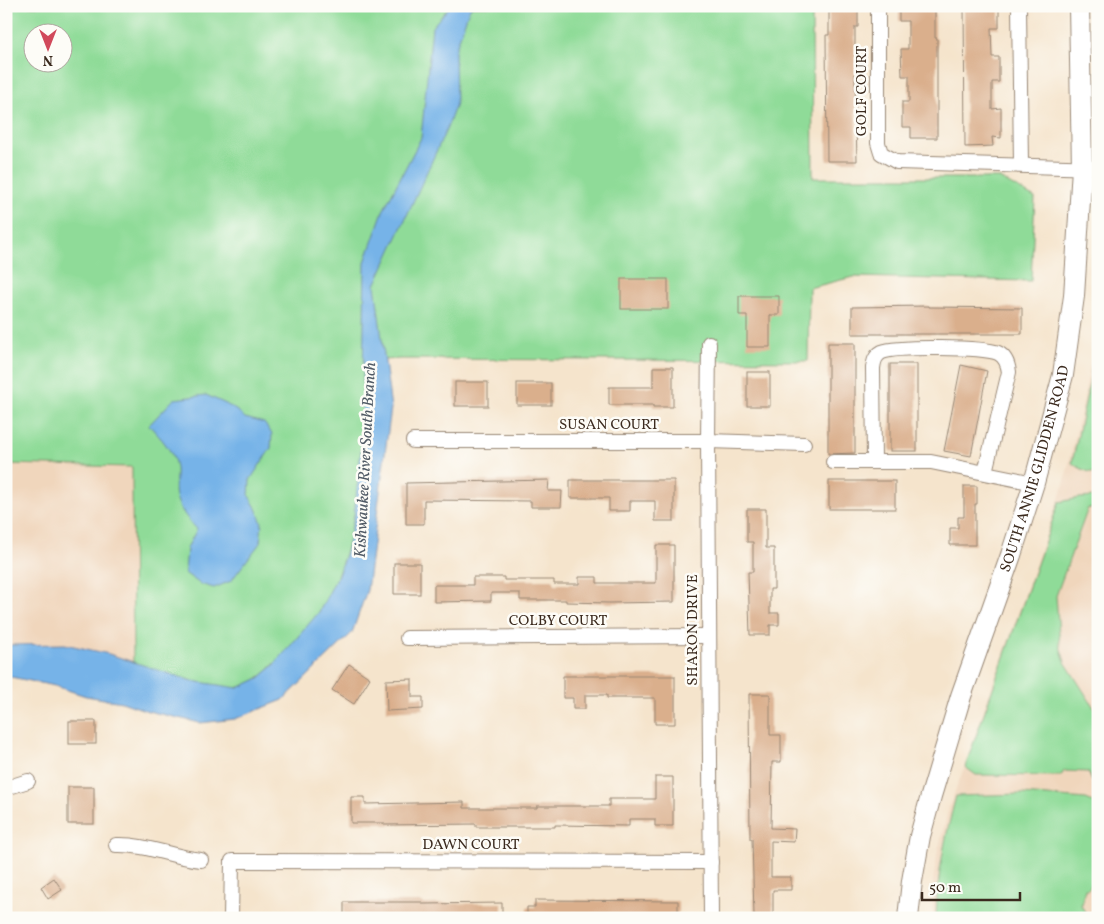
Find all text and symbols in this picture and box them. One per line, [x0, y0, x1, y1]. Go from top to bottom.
north arrow [22, 22, 72, 72]
street label: GOLF COURT [852, 46, 873, 136]
text: N [43, 50, 53, 69]
water label: Kishwaukee River South Branch [350, 362, 382, 558]
street label: SOUTH ANNIE GLIDDEN ROAD [995, 364, 1075, 575]
street label: SUSAN COURT [559, 415, 659, 436]
street label: SHARON DRIVE [683, 574, 704, 686]
street label: COLBY COURT [509, 611, 607, 632]
street label: DAWN COURT [422, 835, 520, 856]
scale bar [922, 869, 1019, 901]
text: 50 m [929, 878, 961, 899]

